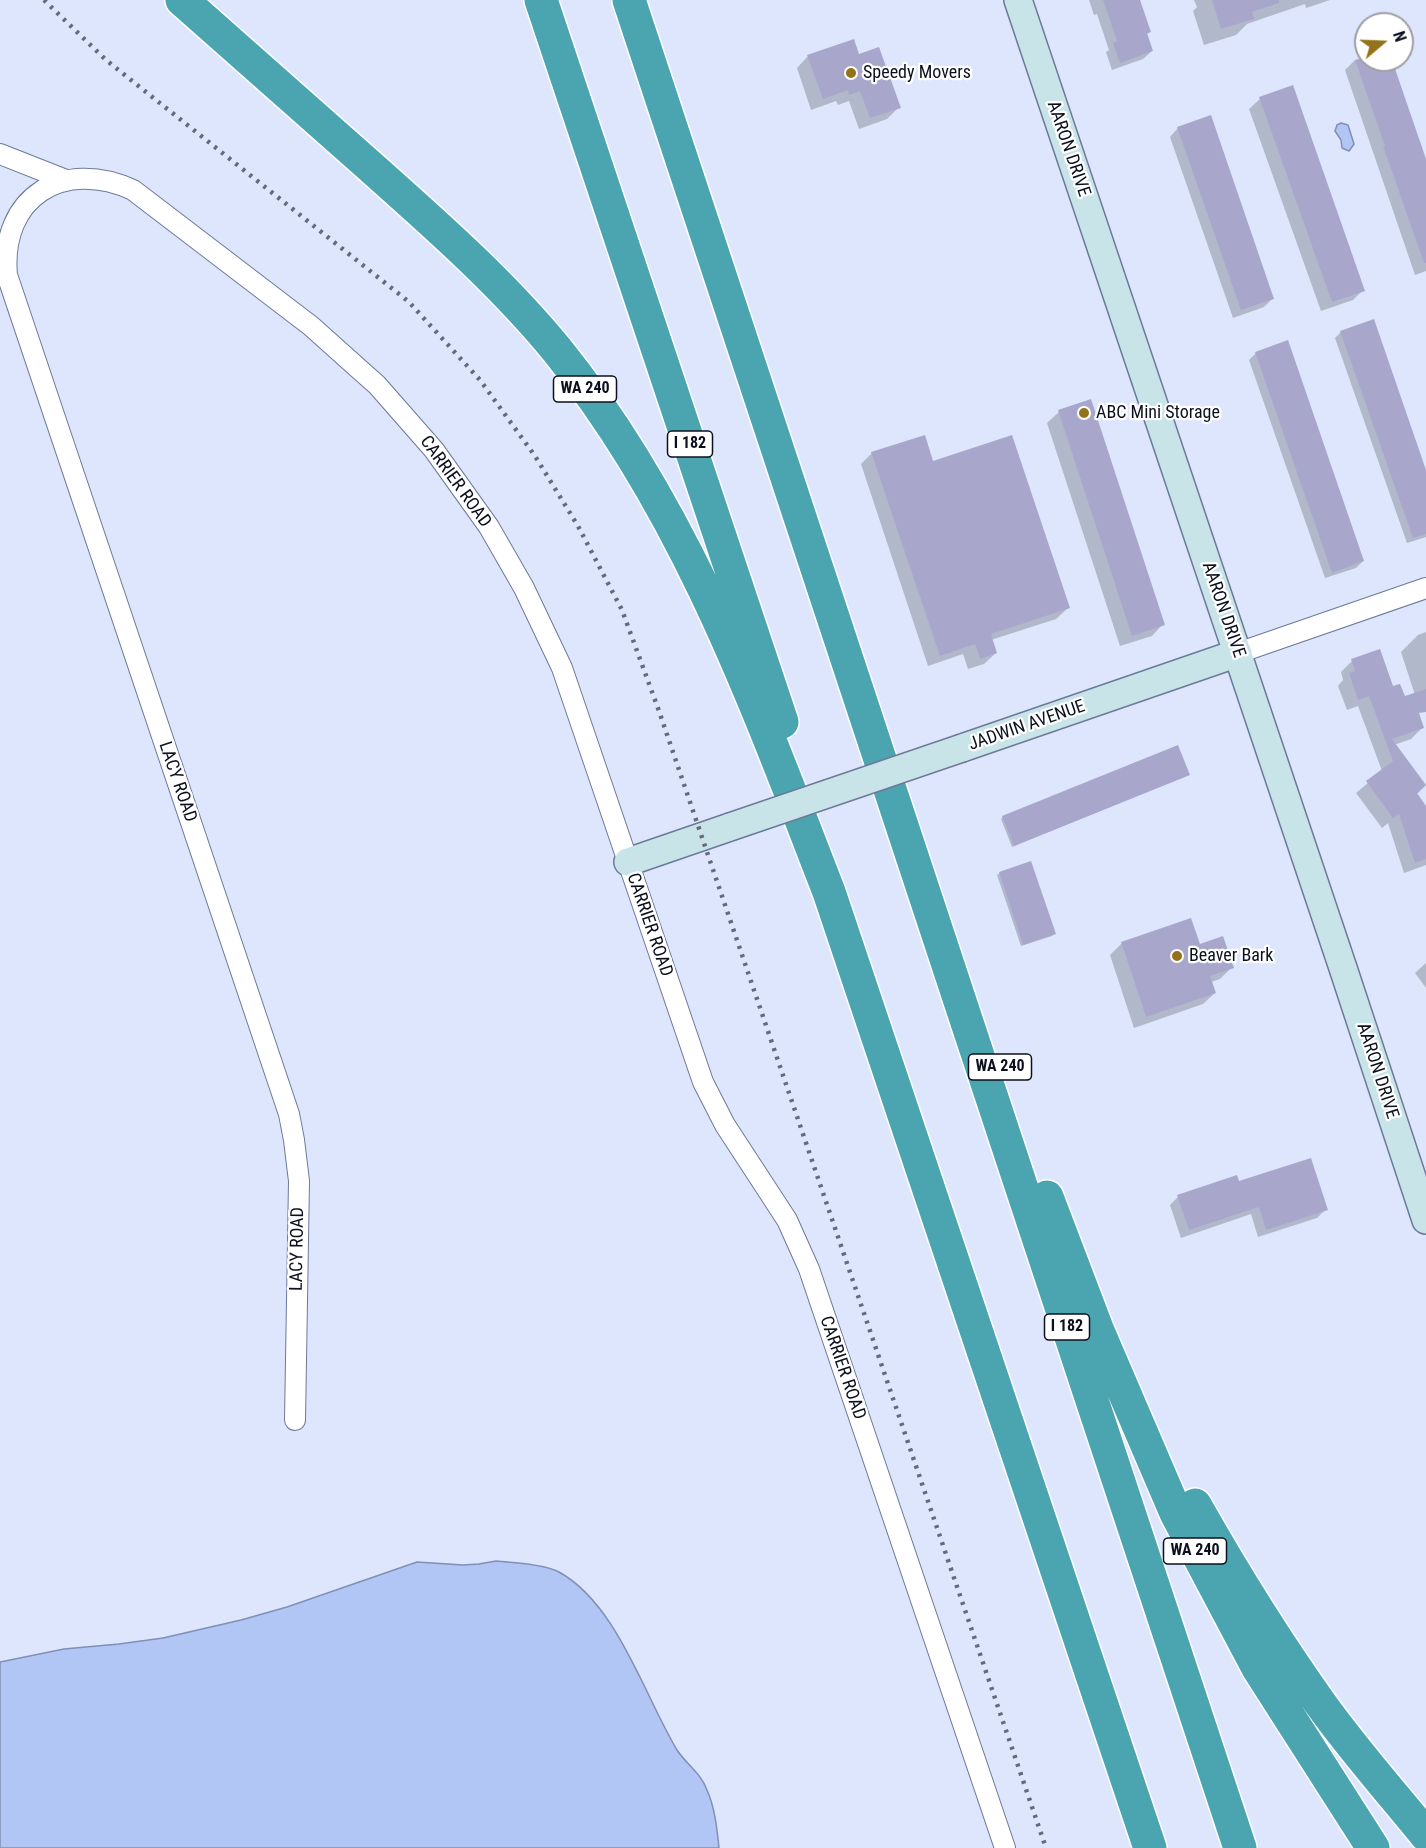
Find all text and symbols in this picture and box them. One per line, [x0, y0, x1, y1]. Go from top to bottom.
north arrow [1354, 12, 1414, 72]
text: N [1389, 29, 1410, 44]
place label: Speedy Movers [863, 62, 971, 84]
marker: Speedy Movers [844, 66, 858, 80]
street label: AARON DRIVE [1042, 98, 1094, 200]
road number: WA 240 [554, 376, 616, 402]
place label: ABC Mini Storage [1096, 402, 1220, 424]
marker: ABC Mini Storage [1077, 406, 1091, 420]
road number: I 182 [668, 431, 712, 457]
street label: CARRIER ROAD [415, 432, 495, 532]
street label: AARON DRIVE [1197, 559, 1249, 661]
street label: JADWIN AVENUE [966, 696, 1088, 756]
street label: LACY ROAD [153, 739, 201, 825]
street label: CARRIER ROAD [621, 871, 677, 979]
place label: Beaver Bark [1189, 945, 1273, 967]
marker: Beaver Bark [1170, 949, 1184, 963]
street label: AARON DRIVE [1351, 1020, 1403, 1122]
road number: WA 240 [968, 1054, 1032, 1080]
street label: LACY ROAD [286, 1207, 310, 1291]
street label: CARRIER ROAD [814, 1314, 870, 1422]
road number: I 182 [1044, 1314, 1090, 1340]
road number: WA 240 [1164, 1538, 1226, 1564]

